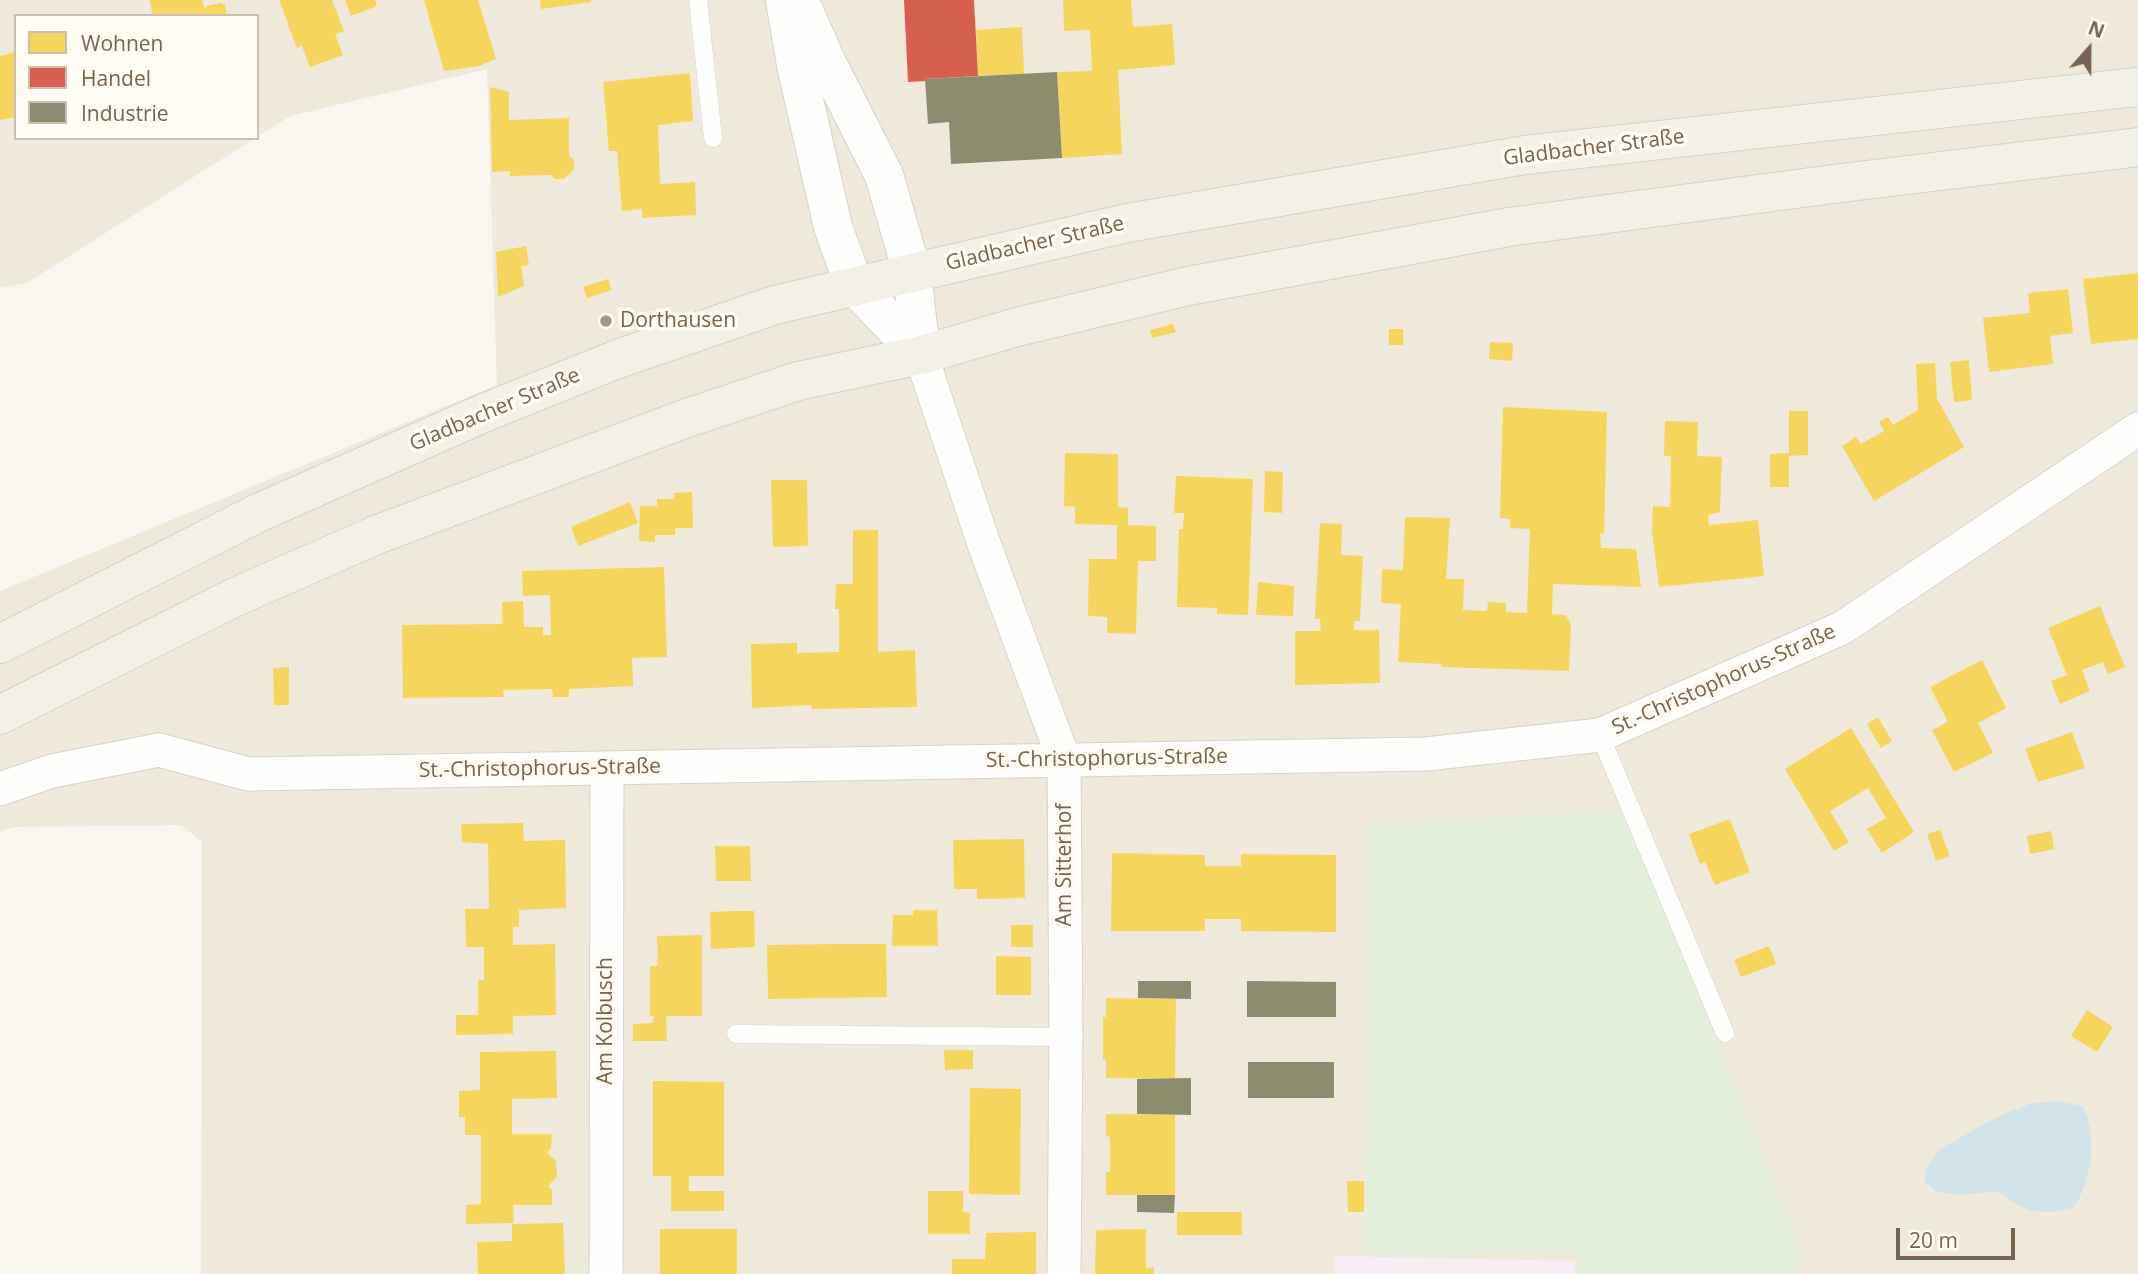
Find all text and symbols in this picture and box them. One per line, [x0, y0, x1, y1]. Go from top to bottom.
legend [14, 14, 259, 140]
north arrow [2054, 14, 2124, 84]
text: N [2085, 14, 2108, 44]
text: Wohnen [81, 29, 163, 57]
text: Handel [81, 64, 151, 92]
text: Industrie [81, 99, 169, 127]
street label: Gladbacher Straße [1502, 124, 1686, 172]
street label: Gladbacher Straße [943, 211, 1127, 277]
place label: Dorthausen [620, 308, 736, 334]
marker: Dorthausen [598, 313, 614, 329]
street label: Gladbacher Straße [406, 363, 584, 457]
street label: St.-Christophorus-Straße [1608, 619, 1840, 741]
street label: St.-Christophorus-Straße [986, 744, 1228, 774]
street label: St.-Christophorus-Straße [419, 754, 661, 784]
street label: Am Sitterhof [1052, 804, 1078, 926]
street label: Am Kolbusch [593, 957, 619, 1085]
scale bar [1900, 1214, 2019, 1258]
text: 20 m [1909, 1226, 1958, 1254]

